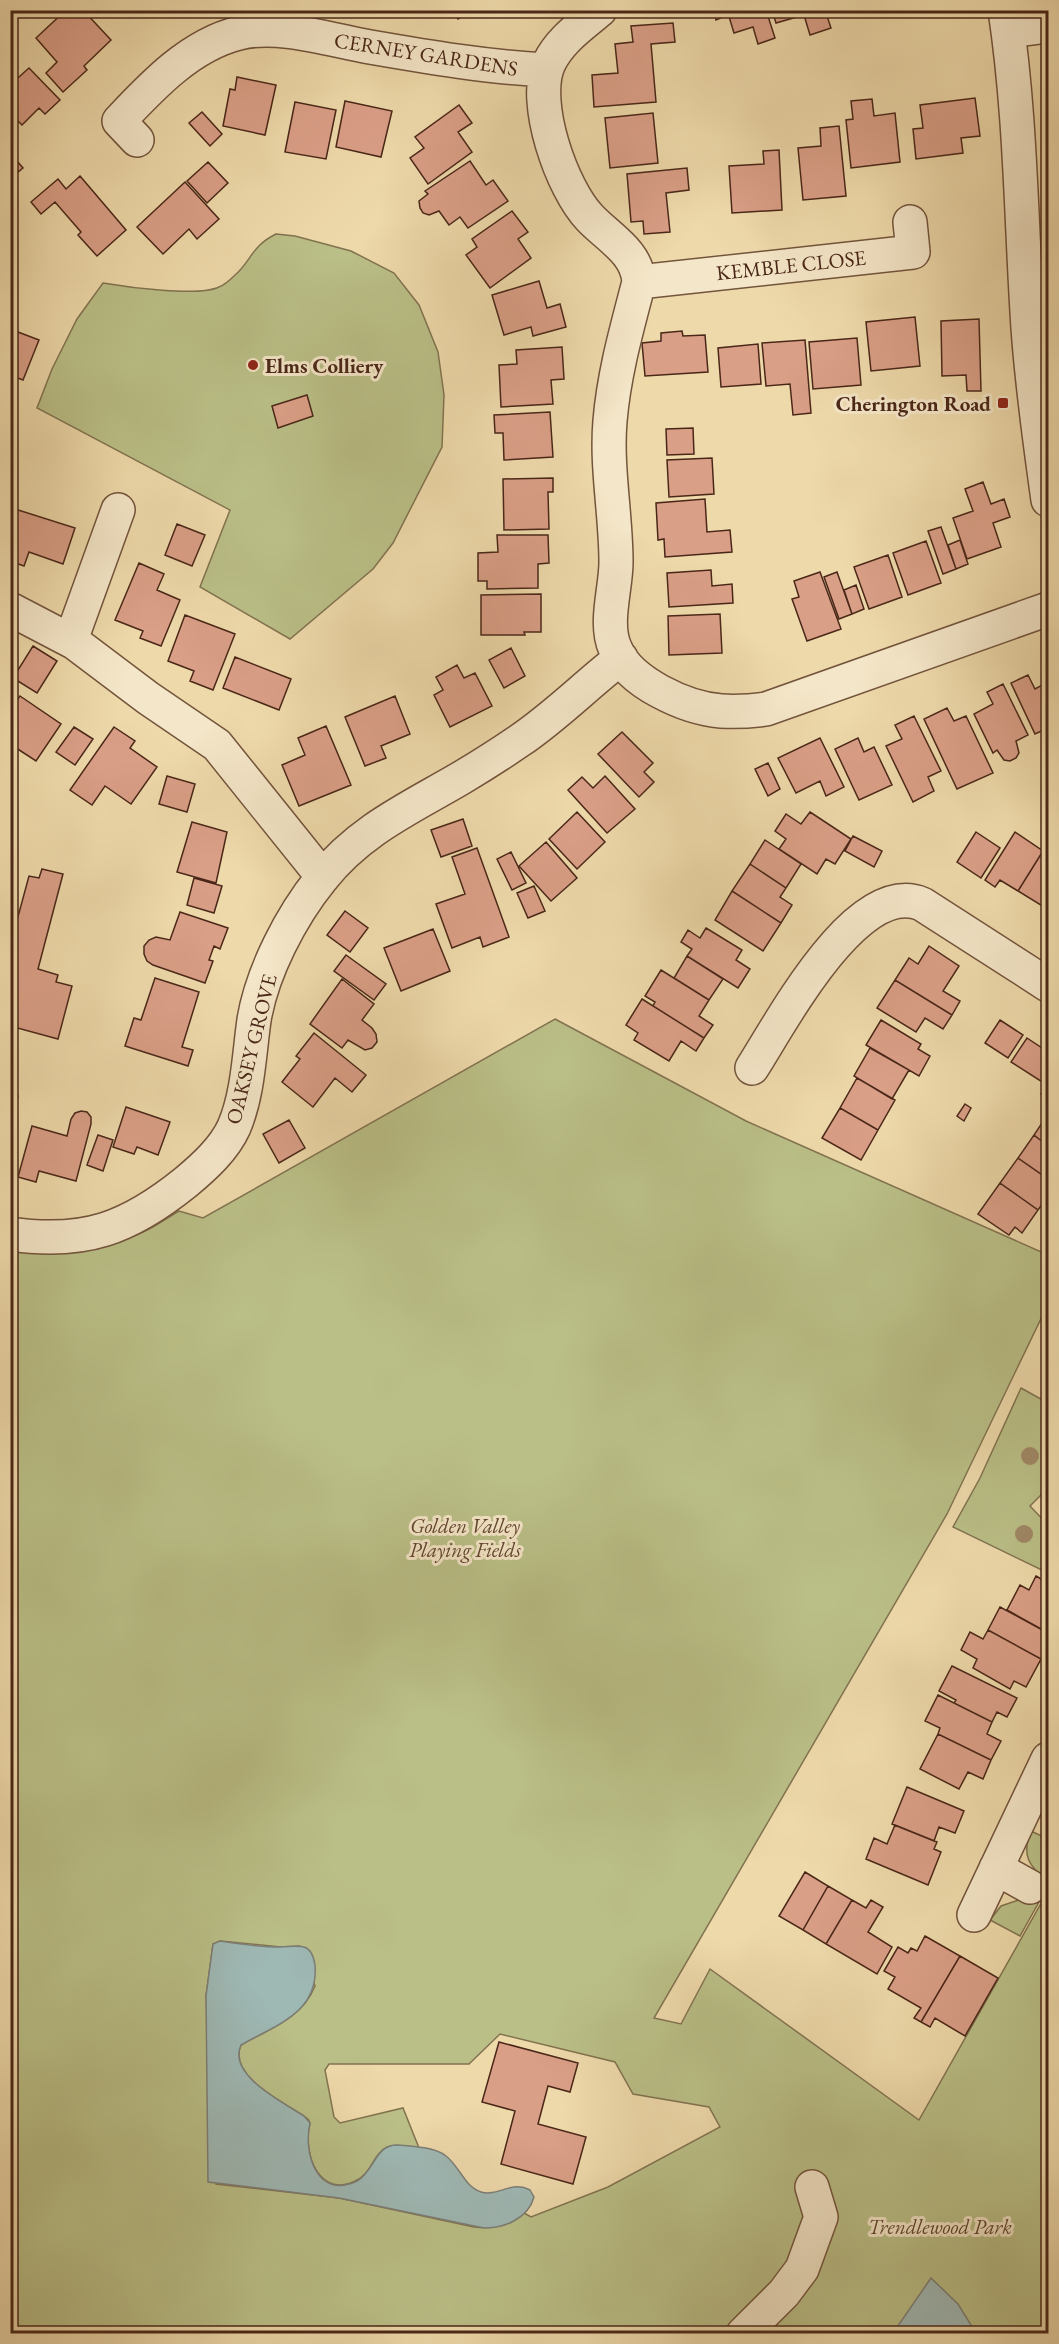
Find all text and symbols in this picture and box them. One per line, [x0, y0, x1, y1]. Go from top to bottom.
street label: CERNEY GARDENS [332, 26, 520, 82]
street label: KEMBLE CLOSE [715, 244, 867, 286]
place label: Elms Colliery [265, 352, 384, 379]
marker: Elms Colliery [246, 358, 260, 372]
place label: Cherington Road [836, 390, 991, 417]
marker: Cherington Road [996, 396, 1010, 410]
street label: OAKSEY GROVE [219, 971, 283, 1127]
park label: Golden Valley Playing Fields [409, 1512, 521, 1563]
park label: Trendlewood Park [868, 2213, 1012, 2240]

